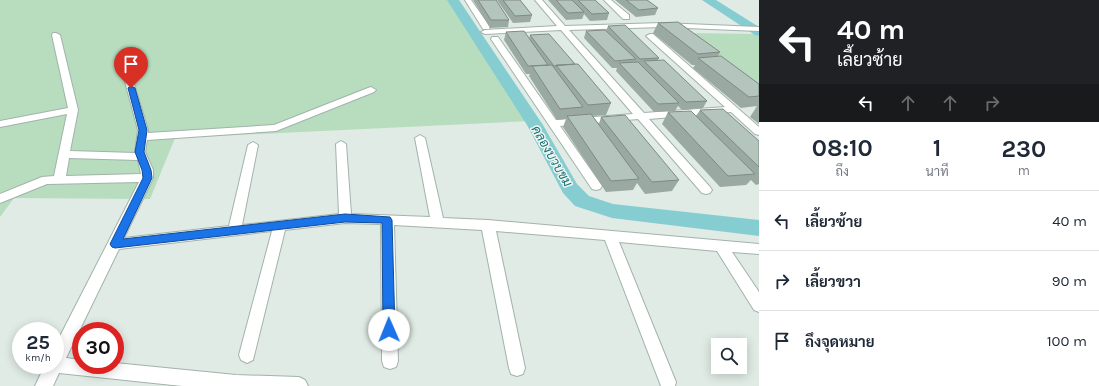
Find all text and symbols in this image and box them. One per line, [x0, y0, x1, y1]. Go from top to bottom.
text: 40 m [837, 13, 905, 46]
icon: left [771, 16, 823, 68]
pin [114, 47, 148, 88]
text: เลี้ยวซ้าย [837, 49, 903, 71]
icon: arrive [120, 53, 142, 75]
icon: left [855, 92, 877, 114]
icon: ahead [897, 92, 919, 114]
icon: ahead [939, 92, 961, 114]
icon: right [981, 92, 1003, 114]
water label: คลองบวบขม [528, 123, 576, 189]
text: 08:10 [812, 134, 873, 162]
text: 1 [933, 134, 941, 162]
text: 230 [1002, 135, 1046, 163]
text: m [1018, 163, 1030, 178]
text: ถึง [836, 164, 849, 179]
text: นาที [926, 164, 949, 179]
icon: left [771, 210, 793, 232]
text: 40 m [1052, 212, 1087, 230]
text: เลี้ยวซ้าย [805, 213, 862, 231]
icon: right [771, 270, 793, 292]
text: 90 m [1052, 272, 1087, 290]
text: เลี้ยวขวา [805, 273, 861, 291]
position arrow [368, 309, 410, 351]
speed limit sign: 30 [72, 322, 124, 374]
icon: arrive [771, 330, 793, 352]
text: 25 [26, 331, 50, 354]
text: 100 m [1047, 332, 1087, 350]
text: ถึงจุดหมาย [805, 333, 875, 351]
map controls [711, 338, 747, 374]
button: search [711, 338, 747, 374]
text: km/h [25, 352, 51, 364]

